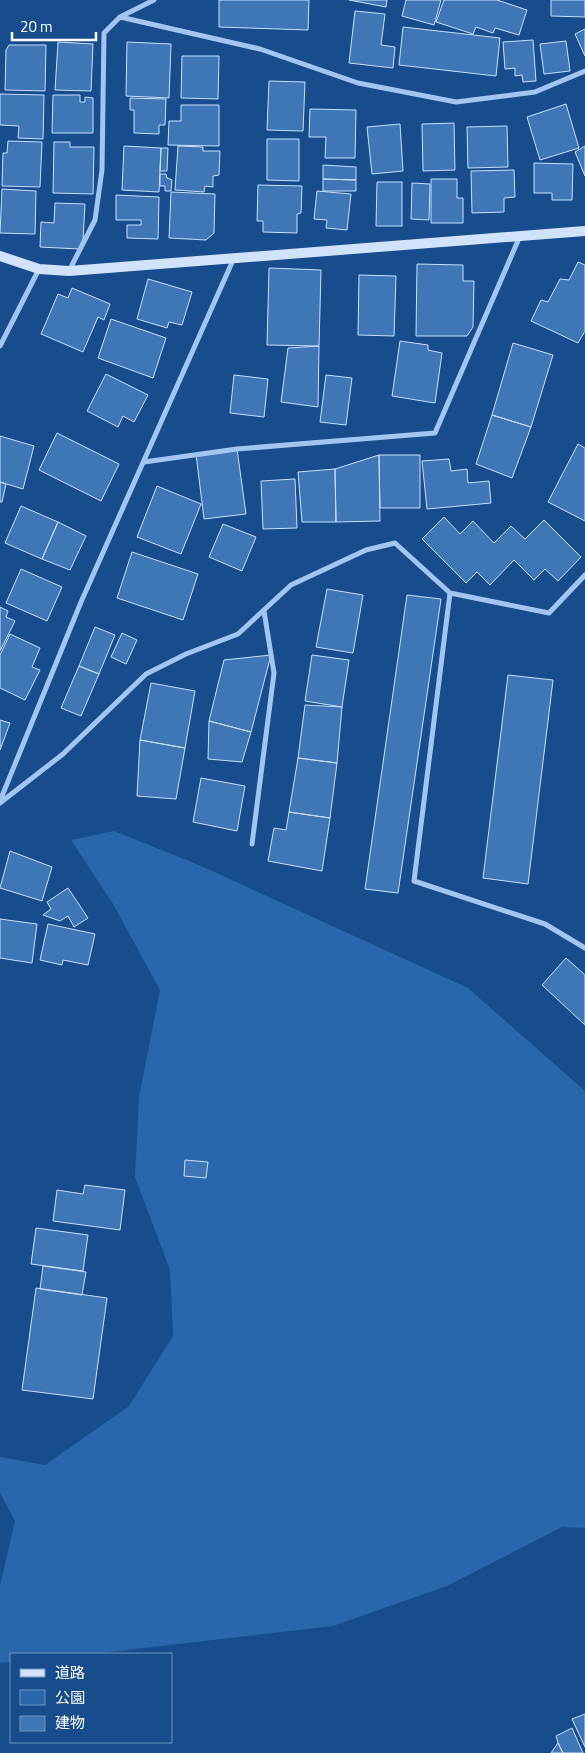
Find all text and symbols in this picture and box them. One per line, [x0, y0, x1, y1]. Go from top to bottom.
scale bar [12, 10, 96, 42]
text: 20 m [20, 15, 53, 38]
legend [10, 1653, 172, 1743]
text: 道路 [55, 1661, 85, 1684]
text: 公園 [55, 1686, 85, 1709]
text: 建物 [55, 1711, 85, 1734]

